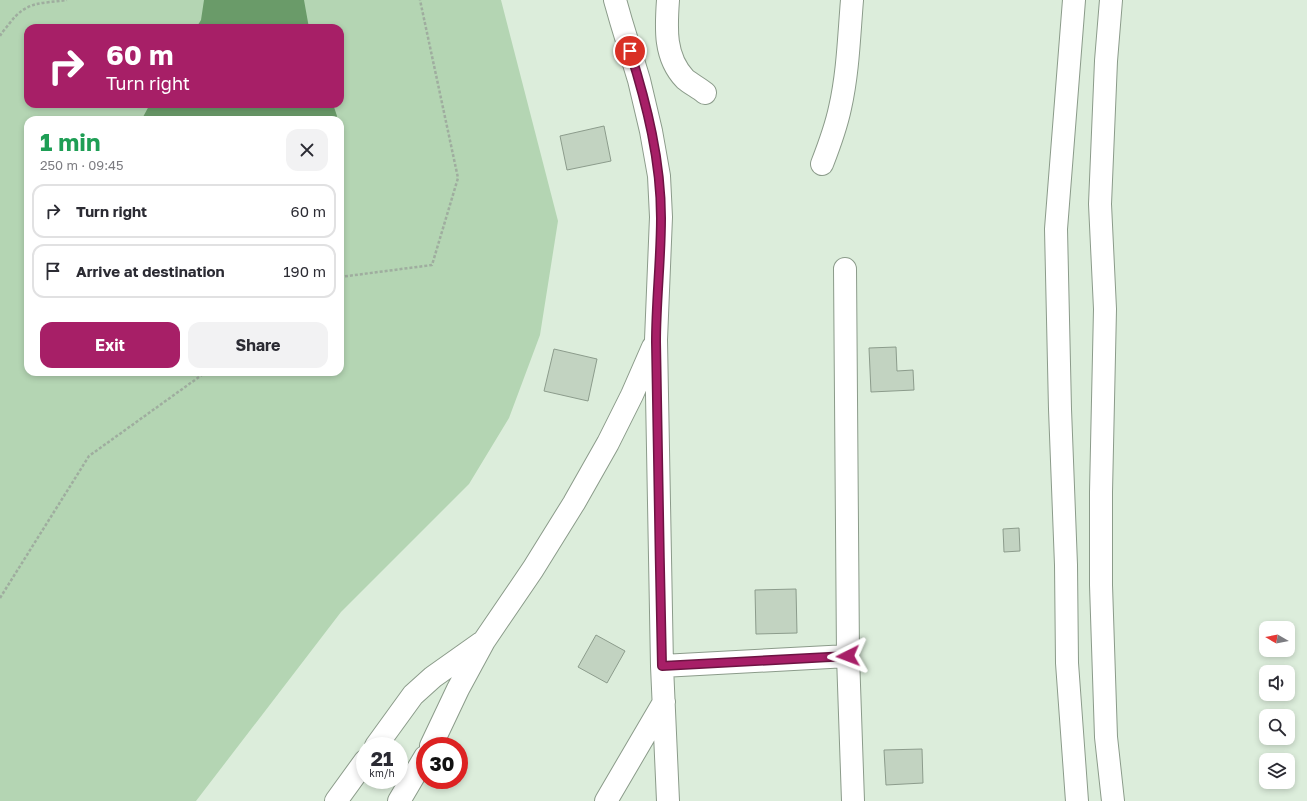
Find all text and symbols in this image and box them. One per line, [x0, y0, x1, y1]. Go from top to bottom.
pin [613, 34, 647, 68]
text: 60 m [106, 38, 173, 71]
icon: right [40, 40, 92, 92]
icon: arrive [619, 40, 641, 62]
text: Turn right [106, 72, 190, 94]
text: 1 min [40, 127, 100, 156]
button: close [286, 129, 328, 171]
text: 250 m · 09:45 [40, 157, 124, 173]
icon: right [42, 200, 64, 222]
text: Turn right [76, 202, 147, 220]
text: 60 m [291, 202, 326, 220]
icon: arrive [42, 260, 64, 282]
text: Arrive at destination [76, 262, 225, 280]
text: 190 m [283, 262, 326, 280]
button: Exit [40, 322, 180, 368]
button: Share [188, 322, 328, 368]
north arrow [1259, 621, 1295, 657]
map controls [1259, 621, 1295, 789]
position arrow [827, 635, 869, 677]
button: sound [1259, 665, 1295, 701]
button: search [1259, 709, 1295, 745]
speed limit sign: 30 [416, 737, 468, 789]
text: 21 [371, 746, 393, 770]
button: layers [1259, 753, 1295, 789]
text: km/h [369, 767, 395, 779]

